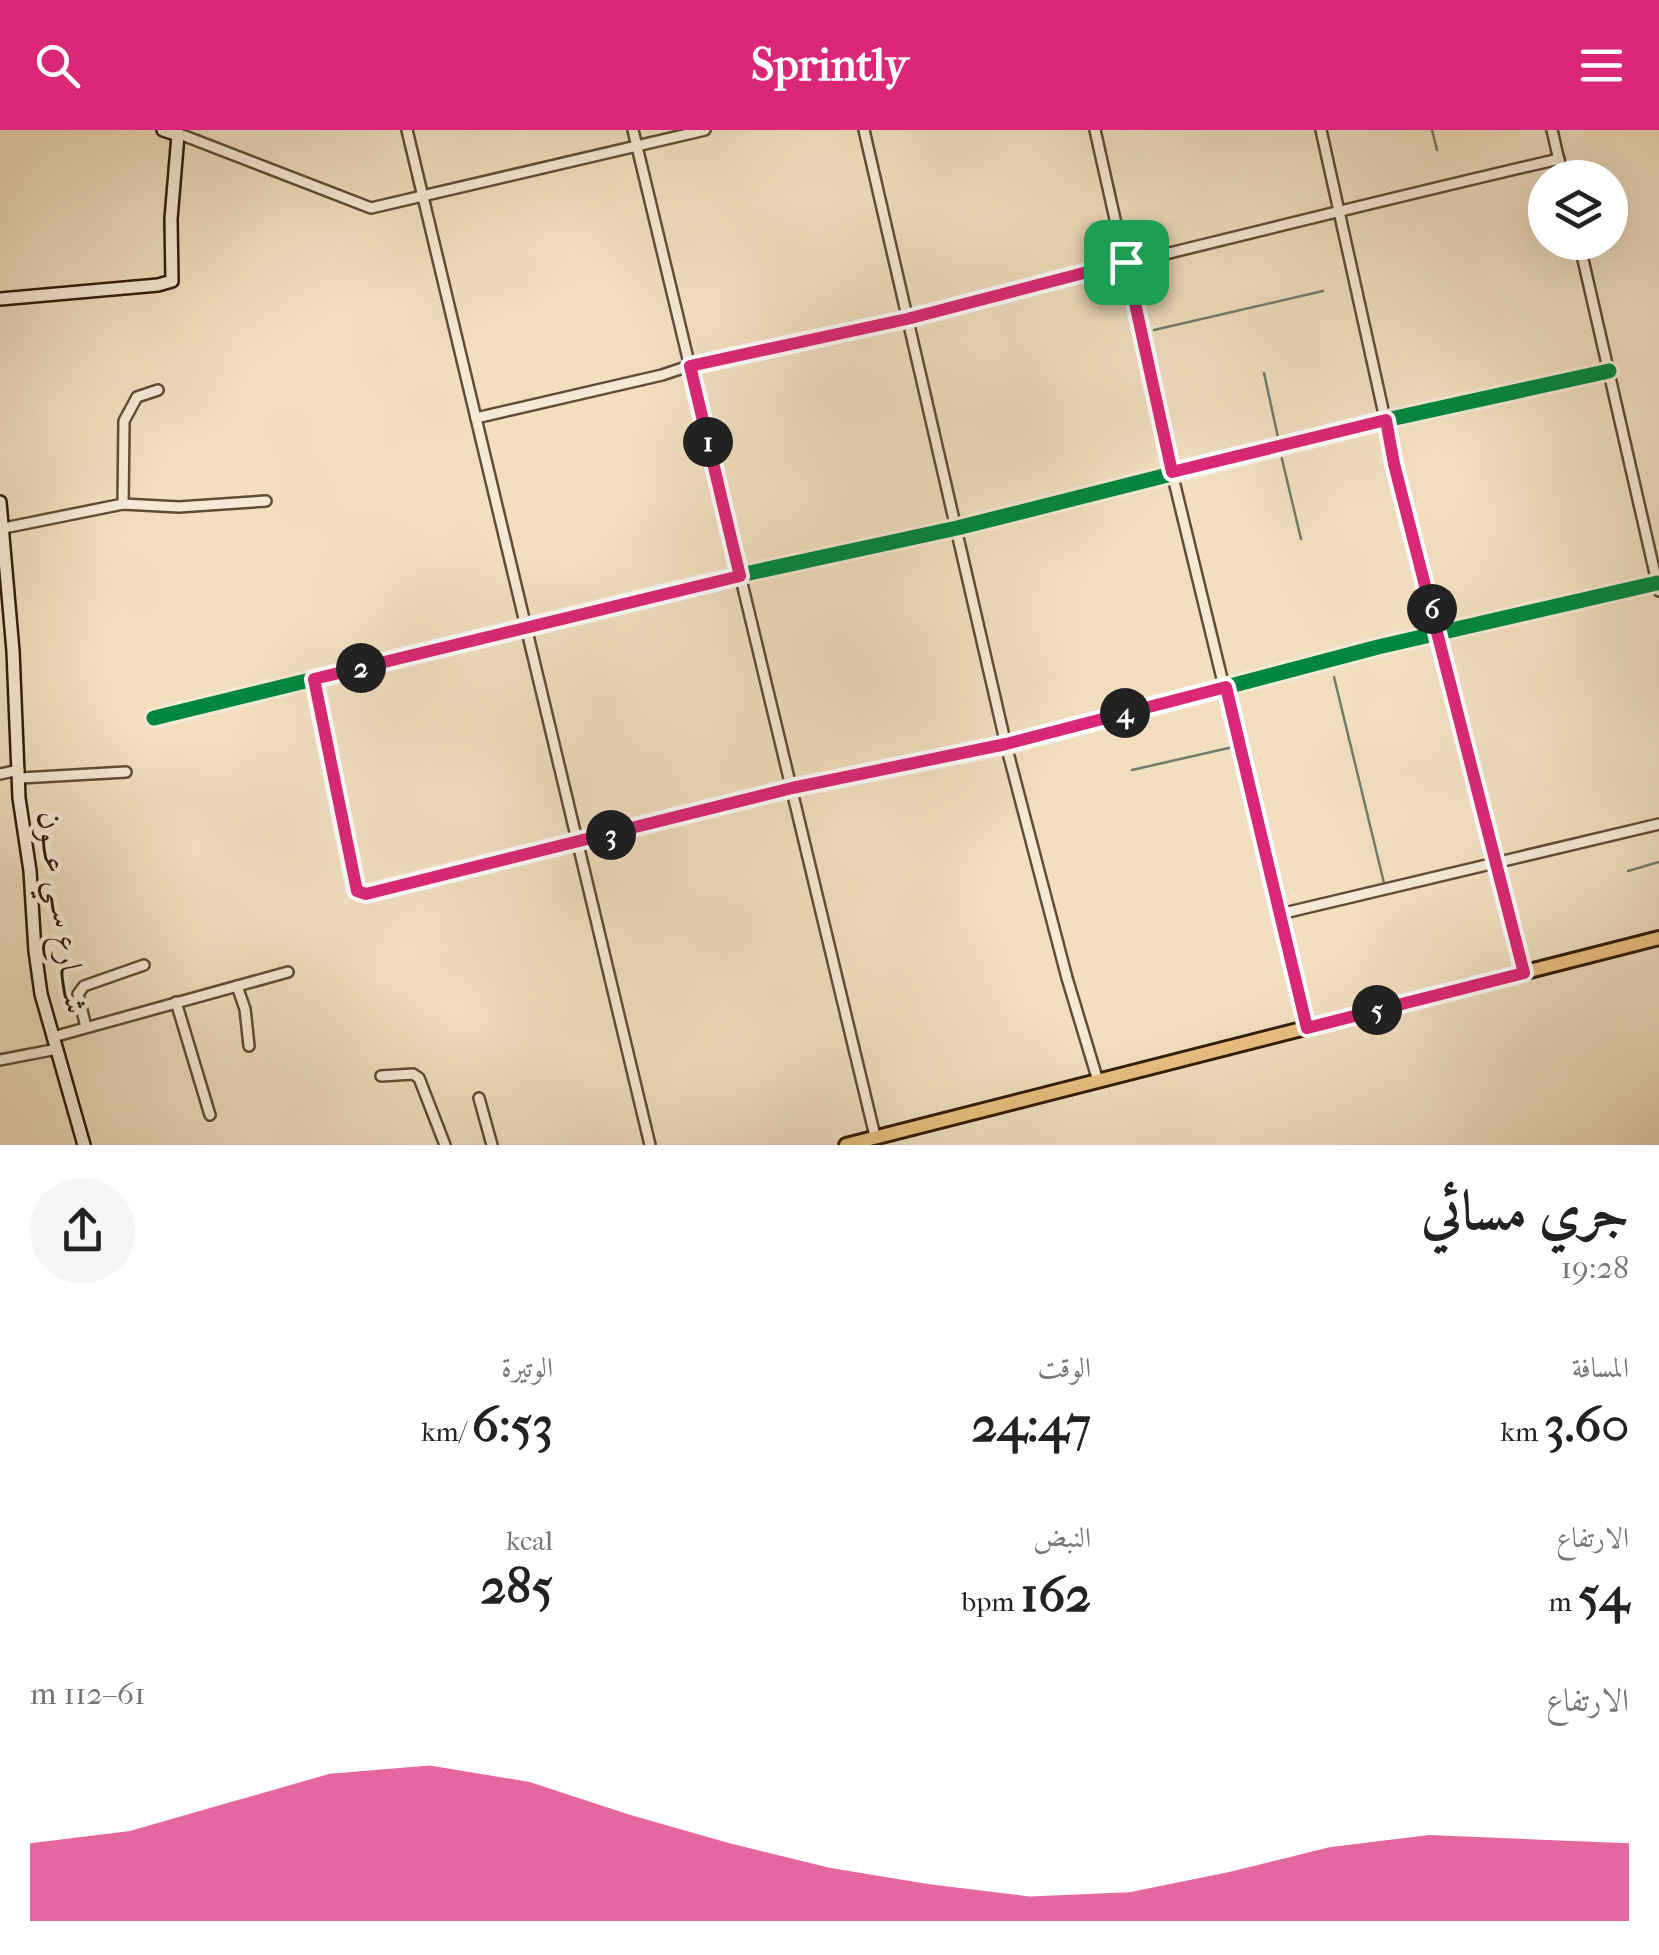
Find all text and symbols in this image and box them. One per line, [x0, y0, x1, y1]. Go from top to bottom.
icon: search [30, 38, 85, 93]
icon: menu [1574, 38, 1629, 93]
text: Sprintly [751, 39, 908, 92]
map controls [1528, 160, 1628, 260]
button: layers [1528, 160, 1628, 260]
pin [1084, 220, 1169, 305]
icon: arrive [1099, 235, 1154, 290]
pin: 1 [683, 417, 733, 467]
text: 1 [703, 425, 713, 458]
pin: 6 [1407, 584, 1457, 634]
text: 6 [1424, 592, 1440, 625]
pin: 2 [336, 643, 386, 693]
text: 2 [354, 651, 368, 684]
pin: 4 [1100, 688, 1150, 738]
text: 4 [1117, 696, 1133, 729]
street label: شــــارع ســي عـــون [19, 808, 95, 1017]
pin: 3 [586, 810, 636, 860]
text: 3 [605, 818, 617, 851]
pin: 5 [1352, 985, 1402, 1035]
text: 5 [1371, 993, 1383, 1026]
button: share [30, 1178, 135, 1283]
text: جري مسائي [1421, 1179, 1629, 1243]
text: 19:28 [1561, 1249, 1629, 1286]
text: الوتيرة [501, 1351, 553, 1384]
text: الوقت [1037, 1351, 1091, 1384]
text: المسافة [1572, 1351, 1629, 1384]
text: 6:53 [472, 1395, 553, 1454]
text: 24:47 [971, 1395, 1091, 1454]
text: 3.60 [1544, 1395, 1629, 1454]
text: /km [421, 1415, 472, 1448]
text: km [1500, 1415, 1544, 1448]
text: النبض [1033, 1521, 1091, 1554]
text: الارتفاع [1556, 1521, 1629, 1554]
text: kcal [506, 1524, 553, 1557]
text: 285 [481, 1557, 553, 1616]
text: 162 [1021, 1565, 1091, 1624]
text: 54 [1578, 1565, 1629, 1624]
text: bpm [962, 1585, 1021, 1618]
text: m [1549, 1585, 1578, 1618]
text: 61–112 m [30, 1675, 145, 1712]
text: الارتفاع [1546, 1682, 1629, 1719]

